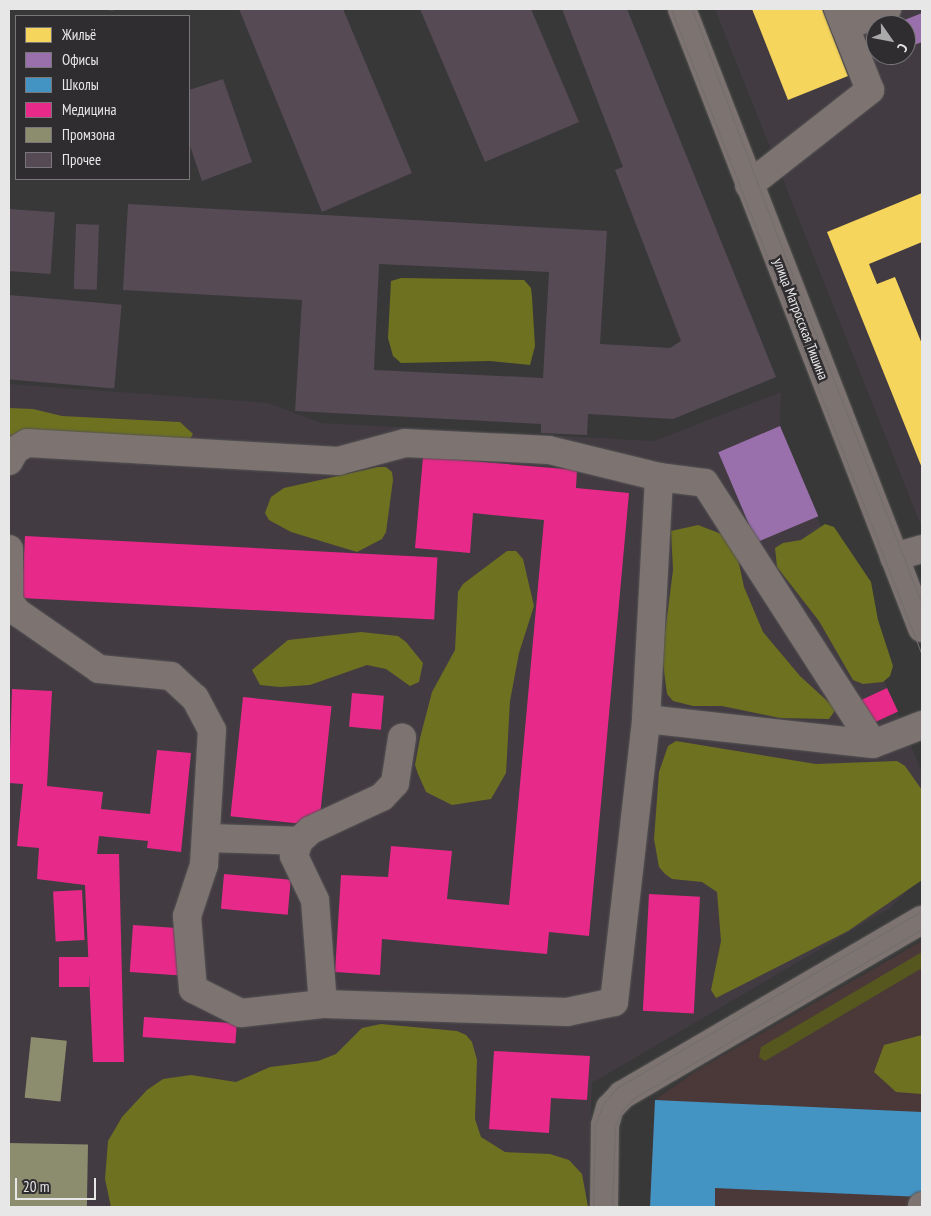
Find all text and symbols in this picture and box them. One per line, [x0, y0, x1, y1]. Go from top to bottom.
legend [15, 15, 190, 180]
north arrow [866, 15, 916, 65]
text: Жильё [62, 25, 96, 44]
text: С [893, 40, 912, 55]
text: Офисы [62, 50, 98, 69]
text: Школы [62, 75, 99, 94]
text: Медицина [62, 100, 116, 119]
text: Промзона [62, 125, 115, 144]
text: Прочее [62, 150, 101, 169]
street label: улица Матросская Тишина [770, 256, 832, 382]
scale bar [18, 1168, 99, 1200]
text: 20 m [23, 1177, 49, 1196]

